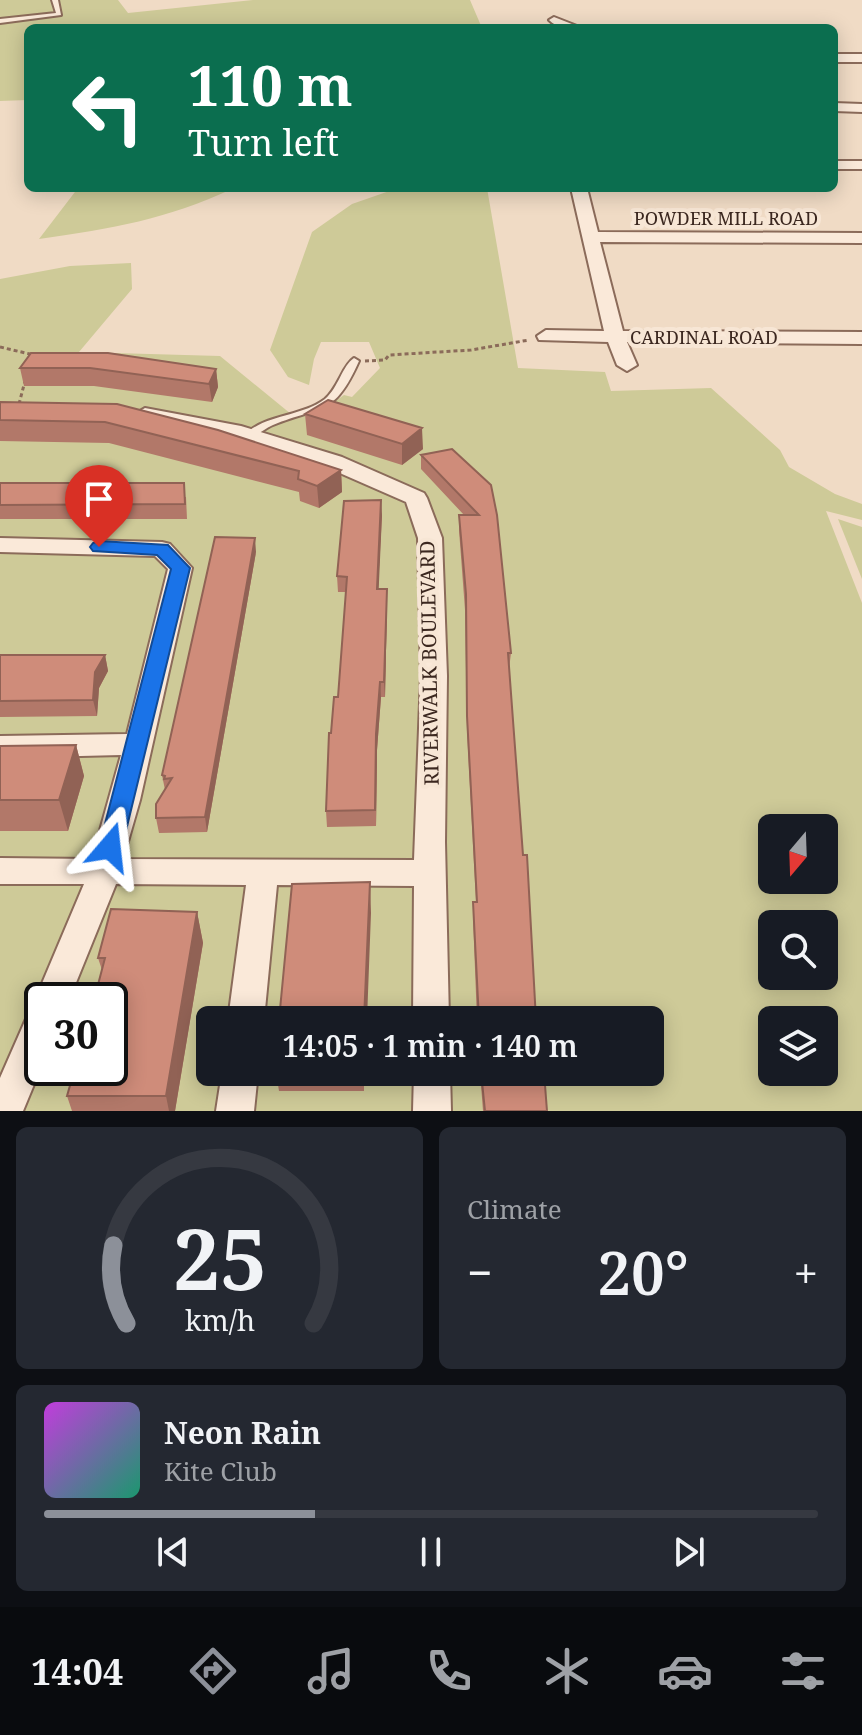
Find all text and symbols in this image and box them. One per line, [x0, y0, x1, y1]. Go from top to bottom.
text: 110 m [188, 46, 353, 122]
icon: left [56, 56, 160, 160]
text: Turn left [188, 118, 339, 167]
street label: POWDER MILL ROAD [634, 206, 818, 230]
street label: CARDINAL ROAD [630, 325, 778, 349]
pin [65, 465, 133, 547]
icon: arrive [77, 477, 121, 521]
street label: RIVERWALK BOULEVARD [413, 540, 445, 786]
position arrow [68, 805, 152, 889]
north arrow [758, 814, 838, 894]
map controls [758, 814, 838, 1086]
button: search [758, 910, 838, 990]
speed limit sign: 30 [24, 982, 128, 1086]
button: layers [758, 1006, 838, 1086]
text: 14:05 · 1 min · 140 m [282, 1025, 578, 1066]
text: Climate [467, 1191, 562, 1227]
text: 25 [172, 1201, 267, 1314]
text: 20° [597, 1231, 689, 1313]
text: − [467, 1242, 492, 1302]
text: + [793, 1242, 818, 1302]
text: km/h [184, 1300, 255, 1339]
text: Neon Rain [164, 1412, 321, 1453]
text: Kite Club [164, 1453, 277, 1489]
icon: previous [151, 1530, 195, 1574]
icon: pause [409, 1530, 453, 1574]
icon: next [667, 1530, 711, 1574]
icon: directions [185, 1643, 241, 1699]
icon: music [303, 1643, 359, 1699]
icon: phone [421, 1643, 477, 1699]
icon: climate [539, 1643, 595, 1699]
icon: car [657, 1643, 713, 1699]
icon: filters [775, 1643, 831, 1699]
text: 14:04 [31, 1647, 123, 1696]

